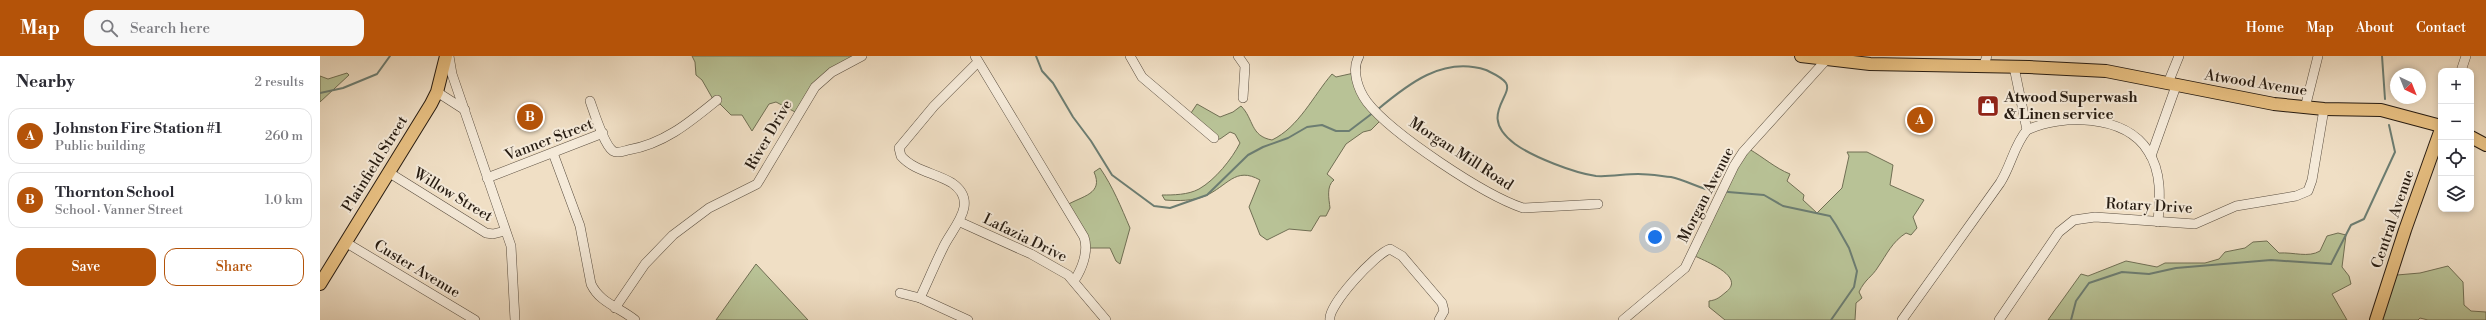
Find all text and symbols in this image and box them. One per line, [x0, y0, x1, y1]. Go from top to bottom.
search box [84, 10, 364, 46]
text: Map [20, 16, 60, 40]
icon: search [98, 17, 120, 39]
text: Search here [130, 19, 210, 38]
text: Home [2246, 19, 2284, 37]
text: Map [2306, 19, 2334, 37]
text: About [2356, 19, 2394, 37]
text: Contact [2416, 19, 2466, 37]
street label: Atwood Avenue [2202, 65, 2309, 100]
north arrow [2390, 68, 2426, 104]
map controls [2438, 68, 2474, 212]
button: + [2438, 68, 2474, 104]
text: Nearby [16, 71, 75, 93]
text: 2 results [255, 74, 304, 90]
place label: Atwood Superwash & Linen service [2003, 88, 2138, 124]
shop icon: Atwood Superwash & Linen service [1975, 93, 2001, 119]
street label: River Drive [741, 97, 797, 173]
pin: B [517, 102, 543, 132]
button: − [2438, 104, 2474, 140]
pin: A [1907, 105, 1933, 135]
street label: Plainfield Street [338, 112, 412, 216]
street label: Morgan Mill Road [1405, 113, 1517, 195]
street label: Vanner Street [501, 114, 596, 166]
text: Johnston Fire Station #1 [55, 119, 222, 138]
text: A [25, 128, 35, 144]
text: 260 m [265, 128, 303, 144]
text: Public building [55, 138, 145, 154]
button: locate [2438, 140, 2474, 176]
street label: Morgan Avenue [1674, 144, 1738, 246]
street label: Willow Street [409, 163, 497, 226]
street label: Central Avenue [2367, 167, 2419, 271]
button: layers [2438, 176, 2474, 212]
text: Thornton School [55, 183, 175, 202]
text: B [25, 192, 35, 208]
text: 1.0 km [265, 192, 303, 208]
street label: Rotary Drive [2105, 194, 2193, 218]
text: School · Vanner Street [55, 202, 183, 218]
street label: Lafazia Drive [980, 209, 1070, 267]
your location [1645, 227, 1665, 247]
street label: Custer Avenue [370, 236, 464, 302]
button: Save [16, 248, 156, 286]
button: Share [164, 248, 304, 286]

